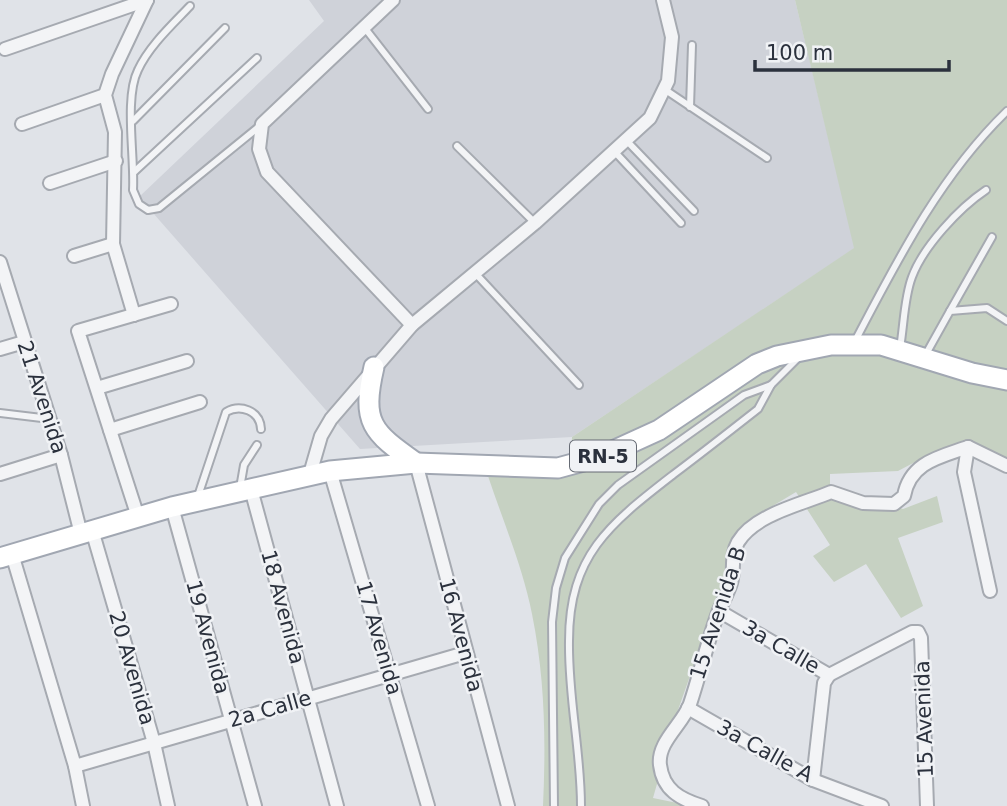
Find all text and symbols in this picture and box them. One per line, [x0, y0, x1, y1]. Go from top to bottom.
scale bar [755, 28, 949, 72]
text: 100 m [766, 41, 833, 65]
street label: 21 Avenida [12, 338, 72, 456]
road number: RN-5 [570, 440, 636, 471]
street label: 15 Avenida B [685, 544, 751, 682]
street label: 18 Avenida [256, 547, 310, 667]
street label: 16 Avenida [434, 575, 488, 695]
street label: 19 Avenida [181, 577, 235, 697]
street label: 17 Avenida [351, 578, 407, 698]
street label: 20 Avenida [104, 608, 160, 728]
street label: 3a Calle [738, 615, 824, 679]
street label: 15 Avenida [910, 660, 938, 778]
street label: 2a Calle [226, 686, 314, 732]
street label: 3a Calle A [713, 715, 818, 788]

